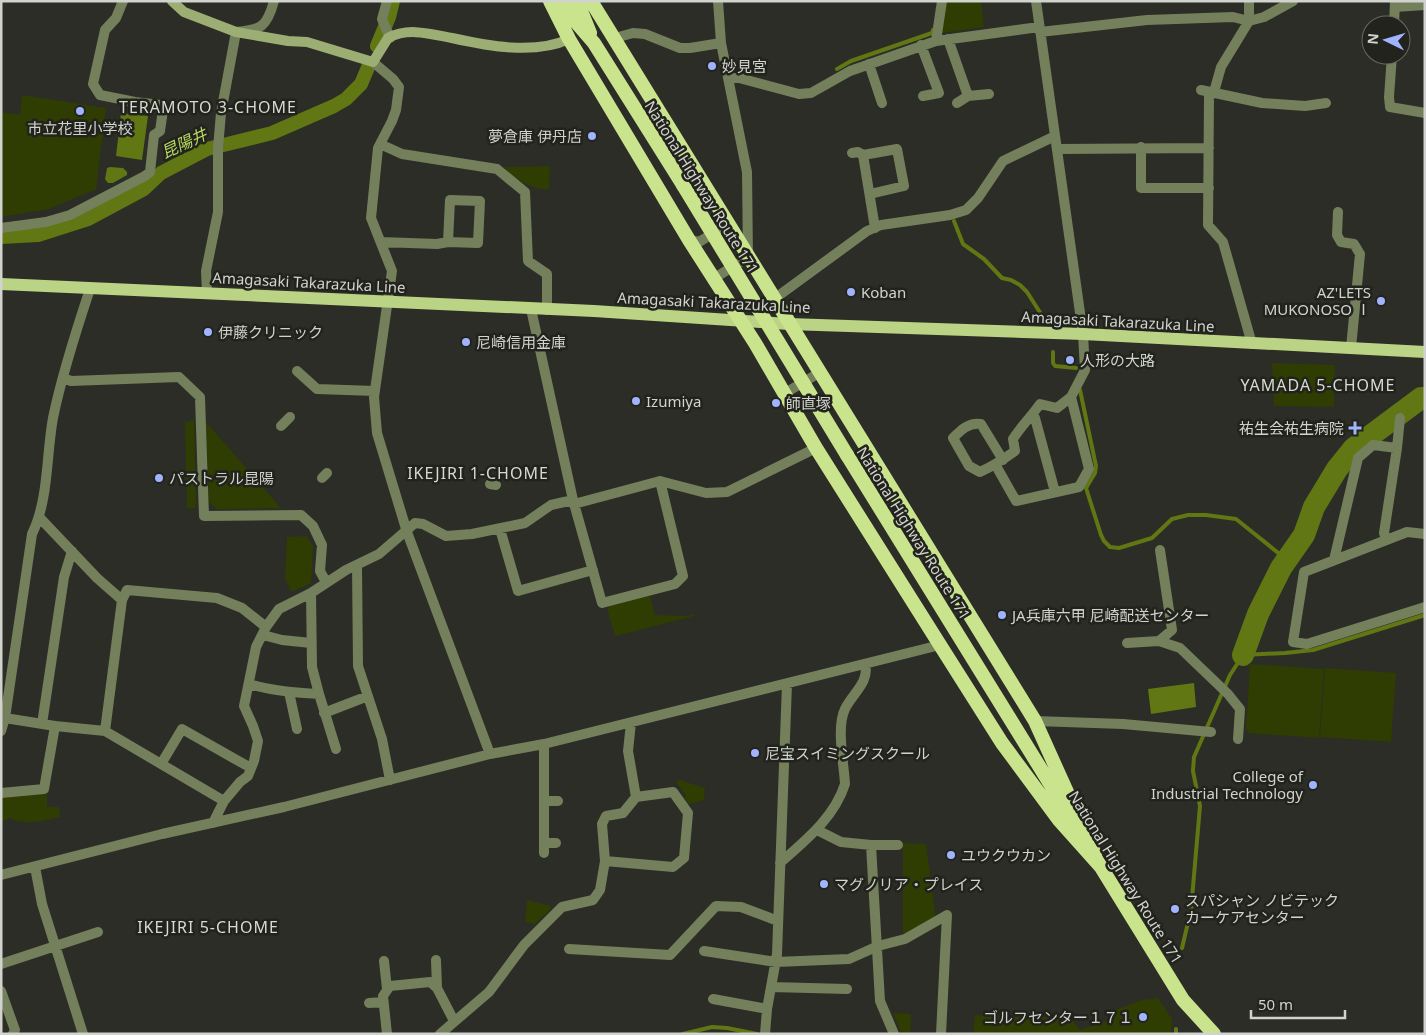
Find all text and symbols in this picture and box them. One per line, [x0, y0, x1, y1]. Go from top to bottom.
north arrow [1361, 15, 1411, 65]
text: N [1363, 32, 1383, 45]
place label: 妙見宮 [722, 56, 767, 76]
marker: 妙見宮 [706, 60, 718, 72]
district label: TERAMOTO 3-CHOME [119, 96, 297, 118]
street label: National Highway Route 171 [641, 97, 763, 277]
marker: 市立花里小学校 [74, 105, 86, 117]
place label: 市立花里小学校 [27, 118, 133, 138]
water label: 昆陽井 [158, 122, 212, 163]
place label: 夢倉庫 伊丹店 [488, 126, 582, 146]
marker: 夢倉庫 伊丹店 [586, 130, 598, 142]
street label: Amagasaki Takarazuka Line [212, 267, 406, 297]
place label: Koban [861, 282, 906, 302]
place label: AZ'LETS MUKONOSO Ⅰ [1264, 282, 1371, 319]
marker: Koban [845, 286, 857, 298]
street label: Amagasaki Takarazuka Line [617, 287, 811, 317]
marker: AZ'LETS MUKONOSO Ⅰ [1375, 295, 1387, 307]
street label: Amagasaki Takarazuka Line [1021, 306, 1215, 336]
place label: 伊藤クリニック [218, 322, 323, 342]
marker: 伊藤クリニック [202, 326, 214, 338]
place label: 尼崎信用金庫 [476, 332, 566, 352]
marker: 尼崎信用金庫 [460, 336, 472, 348]
place label: 人形の大路 [1080, 350, 1155, 370]
marker: 人形の大路 [1064, 354, 1076, 366]
district label: YAMADA 5-CHOME [1241, 374, 1395, 396]
place label: Izumiya [646, 391, 701, 411]
place label: 師直塚 [786, 393, 831, 413]
marker: Izumiya [630, 395, 642, 407]
marker: 師直塚 [770, 397, 782, 409]
place label: 祐生会祐生病院 [1239, 418, 1344, 438]
marker: 祐生会祐生病院 [1348, 421, 1362, 435]
street label: National Highway Route 171 [853, 443, 975, 623]
district label: IKEJIRI 1-CHOME [407, 462, 549, 484]
place label: パストラル昆陽 [169, 468, 274, 488]
marker: パストラル昆陽 [153, 472, 165, 484]
place label: JA兵庫六甲 尼崎配送センター [1010, 605, 1210, 625]
marker: JA兵庫六甲 尼崎配送センター [996, 609, 1008, 621]
place label: 尼宝スイミングスクール [765, 743, 930, 763]
marker: 尼宝スイミングスクール [749, 747, 761, 759]
place label: College of Industrial Technology [1151, 766, 1304, 803]
marker: College of Industrial Technology [1307, 779, 1319, 791]
street label: National Highway Route 171 [1065, 787, 1187, 967]
place label: ユウクウカン [961, 845, 1051, 865]
marker: ユウクウカン [945, 849, 957, 861]
place label: マグノリア・プレイス [834, 874, 983, 894]
marker: マグノリア・プレイス [818, 878, 830, 890]
place label: スパシャン ノビテック カーケアセンター [1185, 890, 1339, 927]
marker: スパシャン ノビテック カーケアセンター [1169, 903, 1181, 915]
district label: IKEJIRI 5-CHOME [137, 916, 279, 938]
scale bar [1251, 988, 1345, 1020]
text: 50 m [1258, 994, 1293, 1014]
place label: ゴルフセンター１７１ [983, 1007, 1133, 1027]
marker: ゴルフセンター１７１ [1137, 1011, 1149, 1023]

